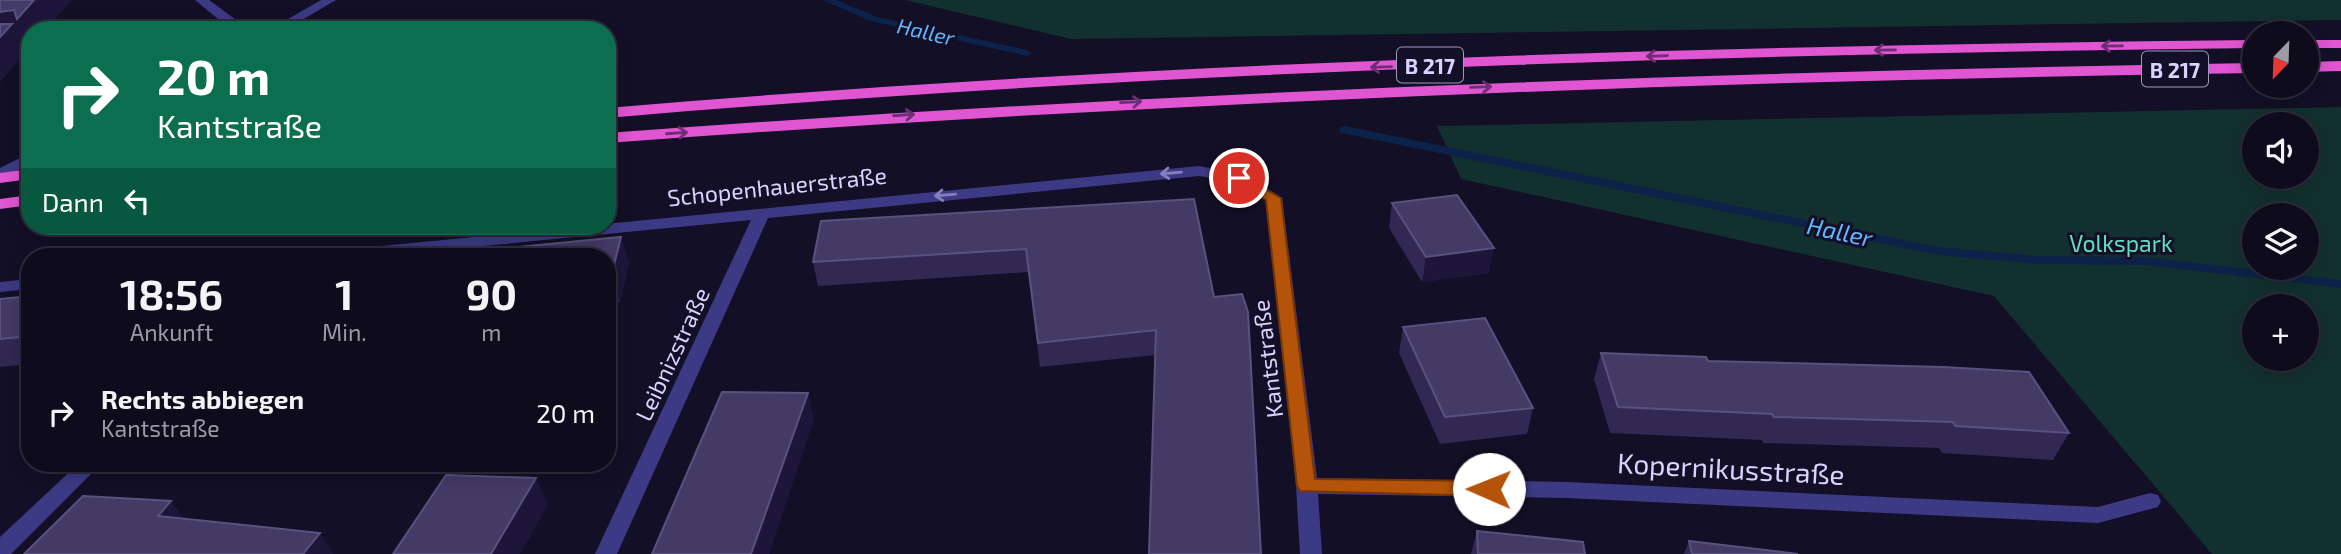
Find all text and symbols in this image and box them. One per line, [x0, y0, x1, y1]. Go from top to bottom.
water label: Haller [895, 12, 958, 50]
north arrow [2242, 21, 2319, 98]
map controls [2242, 21, 2319, 371]
one-way arrow [2101, 39, 2124, 53]
one-way arrow [1874, 43, 1897, 57]
text: 20 m [157, 46, 270, 105]
road number: B 217 [1397, 48, 1463, 82]
icon: right [42, 49, 133, 140]
one-way arrow [1646, 49, 1669, 62]
road number: B 217 [2142, 52, 2208, 86]
one-way arrow [1370, 60, 1393, 73]
one-way arrow [1469, 80, 1492, 93]
one-way arrow [1119, 96, 1142, 109]
text: Kantstraße [157, 106, 322, 144]
one-way arrow [892, 109, 915, 122]
button: sound [2242, 112, 2319, 189]
one-way arrow [665, 126, 688, 139]
pin [1209, 148, 1269, 208]
icon: arrive [1220, 159, 1258, 197]
street label: Schopenhauerstraße [666, 161, 888, 211]
one-way arrow [1160, 167, 1183, 180]
icon: left [118, 182, 156, 220]
text: Dann [42, 186, 104, 217]
one-way arrow [934, 189, 957, 202]
button: layers [2242, 203, 2319, 280]
water label: Haller [1805, 210, 1876, 252]
park label: Volkspark [2069, 229, 2173, 257]
text: 18:56 [120, 268, 223, 318]
text: 1 [335, 268, 353, 318]
text: 90 [466, 268, 517, 318]
street label: Leibnizstraße [629, 283, 715, 425]
button: + [2242, 294, 2319, 371]
street label: Kantstraße [1246, 298, 1288, 420]
text: Ankunft [130, 318, 213, 346]
text: Min. [322, 318, 367, 346]
text: m [481, 318, 501, 346]
text: Rechts abbiegen [101, 383, 304, 414]
icon: right [42, 394, 80, 432]
text: 20 m [536, 397, 595, 428]
text: Kantstraße [101, 414, 220, 442]
street label: Kopernikusstraße [1616, 445, 1846, 491]
position arrow [1452, 452, 1526, 526]

